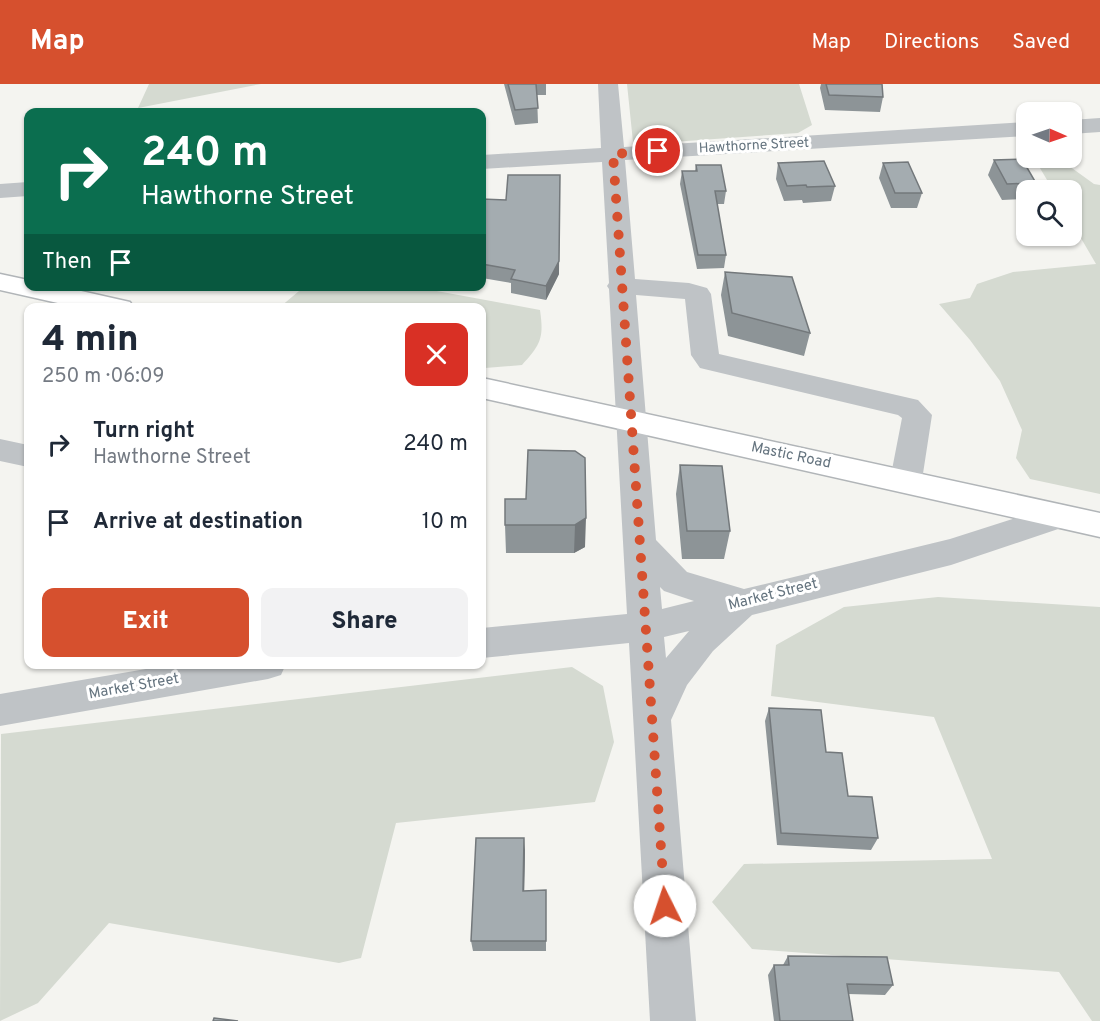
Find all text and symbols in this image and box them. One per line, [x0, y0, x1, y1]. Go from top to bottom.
text: Map [30, 24, 85, 60]
text: Map [811, 29, 851, 56]
text: Directions [884, 29, 979, 56]
text: Saved [1012, 29, 1070, 56]
north arrow [1016, 102, 1082, 168]
map controls [1016, 102, 1082, 246]
pin [632, 125, 683, 176]
text: 240 m [141, 128, 269, 181]
icon: right [42, 132, 120, 210]
icon: arrive [641, 134, 674, 167]
street label: Hawthorne Street [698, 135, 810, 157]
text: Hawthorne Street [141, 180, 354, 214]
button: search [1016, 180, 1082, 246]
icon: arrive [104, 246, 137, 279]
text: Then [42, 249, 92, 276]
text: 4 min [42, 318, 139, 364]
button: close [405, 323, 468, 386]
text: 250 m · 06:09 [42, 364, 165, 390]
text: Turn right [93, 418, 195, 445]
icon: right [42, 428, 75, 461]
text: 240 m [403, 431, 468, 458]
street label: Mastic Road [749, 438, 833, 474]
text: Hawthorne Street [93, 445, 251, 471]
icon: arrive [42, 506, 75, 539]
text: Arrive at destination [93, 509, 303, 536]
text: 10 m [422, 509, 468, 536]
street label: Market Street [726, 575, 820, 615]
button: Exit [42, 588, 249, 657]
button: Share [261, 588, 468, 657]
street label: Market Street [87, 670, 181, 704]
position arrow [633, 874, 697, 938]

